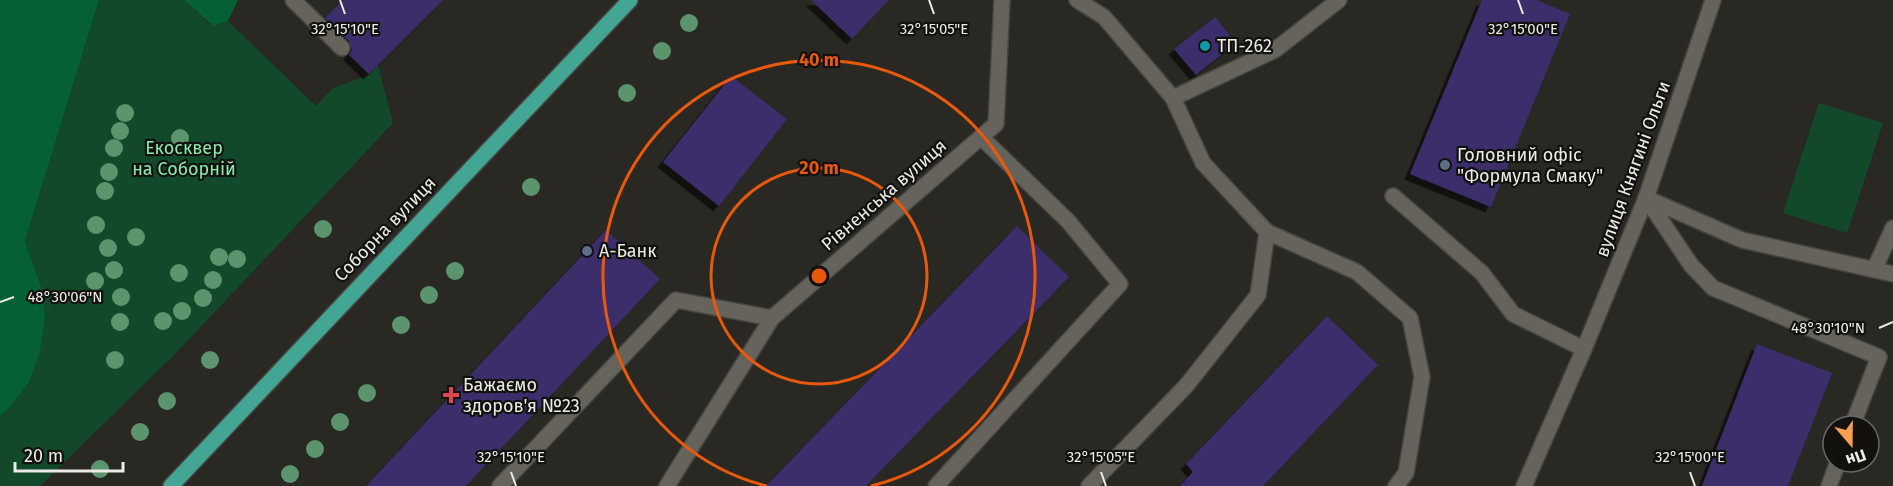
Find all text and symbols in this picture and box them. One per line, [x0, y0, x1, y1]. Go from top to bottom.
text: 32°15'10"E [311, 20, 379, 38]
text: 32°15'05"E [900, 20, 968, 38]
text: 32°15'00"E [1488, 20, 1558, 38]
place label: ТП-262 [1217, 35, 1272, 57]
marker: ТП-262 [1198, 39, 1212, 53]
text: 40 m [799, 49, 839, 71]
street label: вулиця Княгині Ольги [1591, 78, 1675, 260]
street label: Рівненська вулиця [817, 135, 951, 255]
park label: Екосквер на Соборній [132, 137, 236, 180]
place label: Головний офіс "Формула Смаку" [1457, 144, 1603, 187]
text: 20 m [799, 157, 839, 179]
marker: Головний офіс "Формула Смаку" [1438, 158, 1452, 172]
street label: Соборна вулиця [329, 172, 441, 286]
place label: А-Банк [599, 240, 657, 262]
marker: А-Банк [580, 244, 594, 258]
centre of rings [809, 266, 829, 286]
text: 48°30'06"N [27, 288, 103, 306]
text: 48°30'10"N [1791, 319, 1865, 337]
place label: Бажаємо здоров'я №23 [463, 374, 580, 417]
marker: Бажаємо здоров'я №23 [444, 388, 458, 402]
north arrow [1821, 414, 1881, 474]
scale bar [15, 435, 123, 473]
text: 20 m [24, 445, 63, 467]
text: Пн [1843, 445, 1869, 470]
text: 32°15'10"E [477, 448, 545, 466]
text: 32°15'05"E [1067, 448, 1135, 466]
text: 32°15'00"E [1655, 448, 1725, 466]

